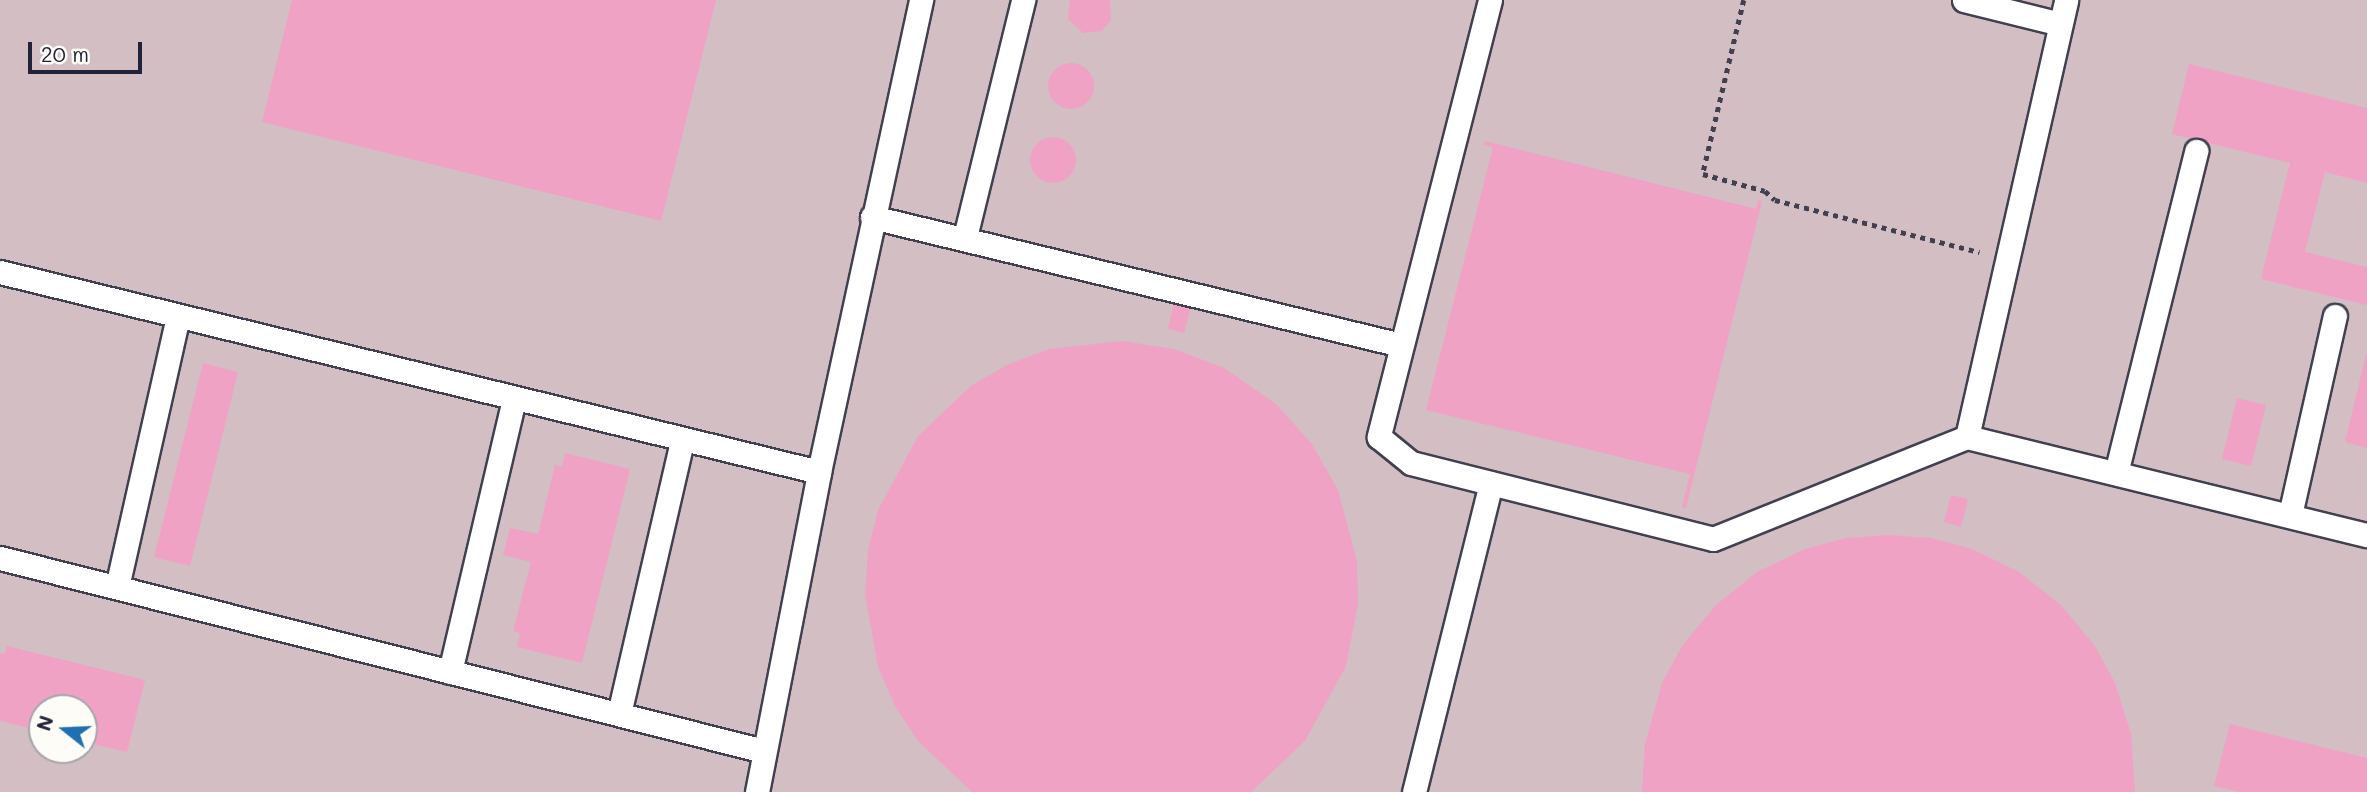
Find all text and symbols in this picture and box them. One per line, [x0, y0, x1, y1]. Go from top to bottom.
scale bar [32, 28, 145, 72]
text: 20 m [41, 40, 89, 67]
north arrow [28, 694, 98, 764]
text: N [30, 712, 59, 734]

